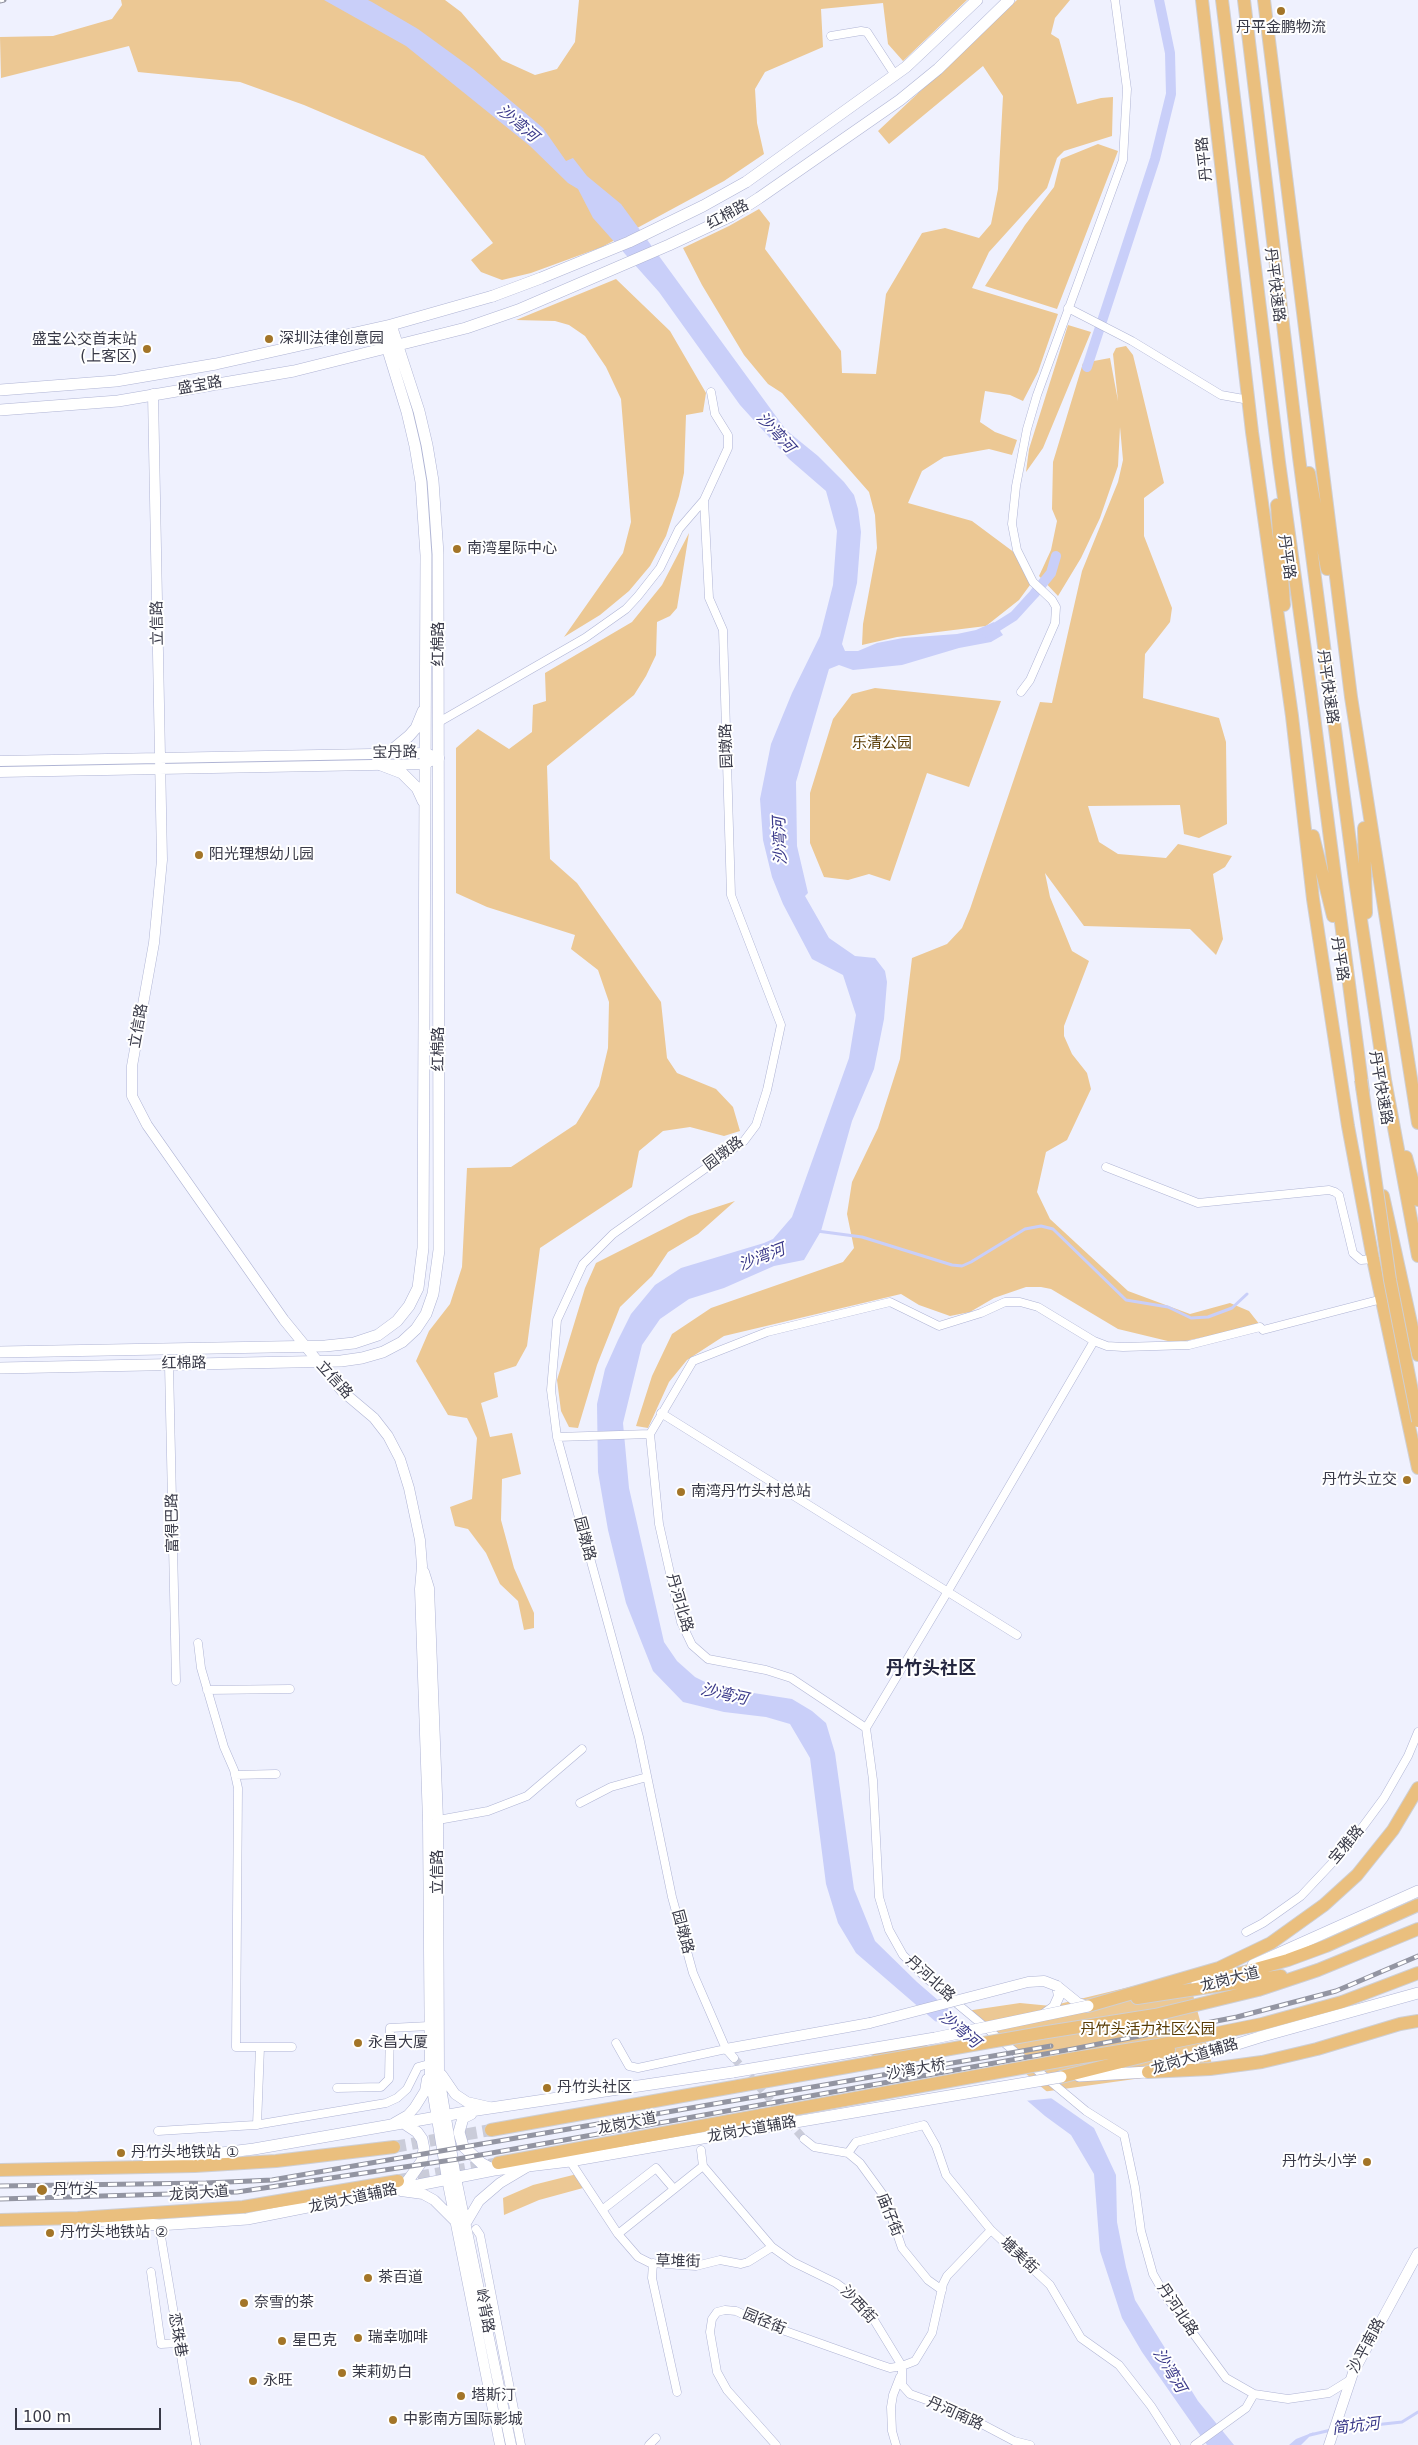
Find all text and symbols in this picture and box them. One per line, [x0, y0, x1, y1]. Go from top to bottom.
marker: 丹平金鹏物流 [1275, 5, 1287, 17]
place label: 丹平金鹏物流 [1236, 19, 1326, 37]
water label: 沙湾河 [492, 101, 542, 147]
street label: 丹平路 [1194, 136, 1216, 182]
street label: 红棉路 [704, 196, 752, 234]
street label: 丹平快速路 [1260, 247, 1288, 323]
place label: 深圳法律创意园 [279, 330, 384, 348]
place label: 盛宝公交首末站 (上客区) [32, 331, 137, 366]
marker: 深圳法律创意园 [263, 333, 275, 345]
marker: 盛宝公交首末站 (上客区) [141, 343, 153, 355]
street label: 盛宝路 [176, 373, 224, 399]
water label: 沙湾河 [752, 409, 798, 457]
street label: 丹平路 [1274, 533, 1298, 581]
place label: 南湾星际中心 [467, 540, 557, 558]
marker: 南湾星际中心 [451, 543, 463, 555]
street label: 立信路 [149, 600, 167, 646]
street label: 红棉路 [430, 622, 448, 666]
street label: 丹平快速路 [1313, 649, 1341, 725]
street label: 园墩路 [717, 723, 737, 769]
park label: 乐清公园 [852, 735, 912, 753]
street label: 宝丹路 [372, 744, 418, 762]
water label: 沙湾河 [771, 817, 791, 865]
place label: 阳光理想幼儿园 [209, 846, 314, 864]
marker: 阳光理想幼儿园 [193, 849, 205, 861]
street label: 丹平路 [1327, 935, 1351, 983]
street label: 立信路 [126, 1002, 152, 1050]
street label: 红棉路 [430, 1027, 448, 1071]
street label: 丹平快速路 [1365, 1050, 1395, 1126]
street label: 园墩路 [701, 1133, 747, 1175]
water label: 沙湾河 [736, 1240, 788, 1276]
street label: 红棉路 [161, 1355, 207, 1373]
street label: 立信路 [312, 1357, 356, 1403]
place label: 丹竹头立交 [1322, 1471, 1397, 1489]
marker: 丹竹头立交 [1401, 1474, 1413, 1486]
place label: 南湾丹竹头村总站 [691, 1483, 811, 1501]
marker: 南湾丹竹头村总站 [675, 1486, 687, 1498]
street label: 富得巴路 [163, 1493, 183, 1553]
street label: 园墩路 [569, 1515, 599, 1563]
street label: 丹河北路 [662, 1572, 696, 1634]
district label: 丹竹头社区 [886, 1658, 976, 1680]
water label: 沙湾河 [698, 1680, 750, 1710]
street label: 宝雅路 [1326, 1822, 1368, 1868]
street label: 立信路 [429, 1850, 447, 1894]
street label: 园墩路 [667, 1908, 697, 1956]
street label: 丹河北路 [902, 1952, 958, 2006]
street label: 龙岗大道 [1199, 1964, 1261, 1996]
water label: 沙湾河 [934, 2007, 984, 2053]
park label: 丹竹头活力社区公园 [1081, 2021, 1215, 2039]
place label: 永昌大厦 [368, 2034, 428, 2052]
street label: 龙岗大道辅路 [1149, 2035, 1241, 2079]
marker: 永昌大厦 [352, 2037, 364, 2049]
street label: 沙湾大桥 [885, 2056, 947, 2084]
place label: 丹竹头社区 [557, 2079, 632, 2097]
marker: 丹竹头社区 [541, 2082, 553, 2094]
street label: 龙岗大道 [596, 2109, 658, 2139]
street label: 龙岗大道辅路 [706, 2113, 798, 2147]
place label: 丹竹头地铁站 ① [131, 2144, 239, 2162]
marker: 丹竹头地铁站 ① [115, 2147, 127, 2159]
place label: 丹竹头小学 [1282, 2153, 1357, 2171]
marker: 丹竹头小学 [1361, 2156, 1373, 2168]
place label: 丹竹头 [53, 2181, 98, 2199]
street label: 龙岗大道辅路 [307, 2181, 399, 2217]
marker: 丹竹头 [35, 2183, 49, 2197]
street label: 龙岗大道 [168, 2183, 230, 2205]
street label: 庙仔街 [872, 2191, 906, 2239]
place label: 丹竹头地铁站 ② [60, 2224, 168, 2242]
marker: 丹竹头地铁站 ② [44, 2227, 56, 2239]
street label: 塘美街 [996, 2234, 1042, 2278]
street label: 草堆街 [655, 2253, 701, 2271]
place label: 茶百道 [378, 2269, 423, 2287]
marker: 茶百道 [362, 2272, 374, 2284]
street label: 丹河北路 [1153, 2280, 1201, 2340]
street label: 沙西街 [836, 2282, 880, 2328]
street label: 岭背路 [471, 2287, 497, 2335]
place label: 奈雪的茶 [254, 2294, 314, 2312]
marker: 奈雪的茶 [238, 2297, 250, 2309]
street label: 园径街 [740, 2305, 788, 2339]
street label: 恋珠巷 [164, 2311, 190, 2359]
street label: 沙平南路 [1345, 2315, 1389, 2377]
place label: 瑞幸咖啡 [368, 2329, 428, 2347]
place label: 星巴克 [292, 2332, 337, 2350]
marker: 瑞幸咖啡 [352, 2332, 364, 2344]
marker: 星巴克 [276, 2335, 288, 2347]
water label: 沙湾河 [1148, 2345, 1190, 2397]
place label: 茉莉奶白 [352, 2364, 412, 2382]
marker: 茉莉奶白 [336, 2367, 348, 2379]
place label: 永旺 [263, 2372, 293, 2390]
marker: 永旺 [247, 2375, 259, 2387]
place label: 塔斯汀 [471, 2387, 516, 2405]
marker: 塔斯汀 [455, 2390, 467, 2402]
street label: 丹河南路 [924, 2394, 986, 2434]
scale bar [18, 2398, 164, 2430]
text: 100 m [23, 2408, 71, 2426]
place label: 中影南方国际影城 [403, 2411, 523, 2429]
marker: 中影南方国际影城 [387, 2414, 399, 2426]
water label: 简坑河 [1331, 2415, 1381, 2439]

